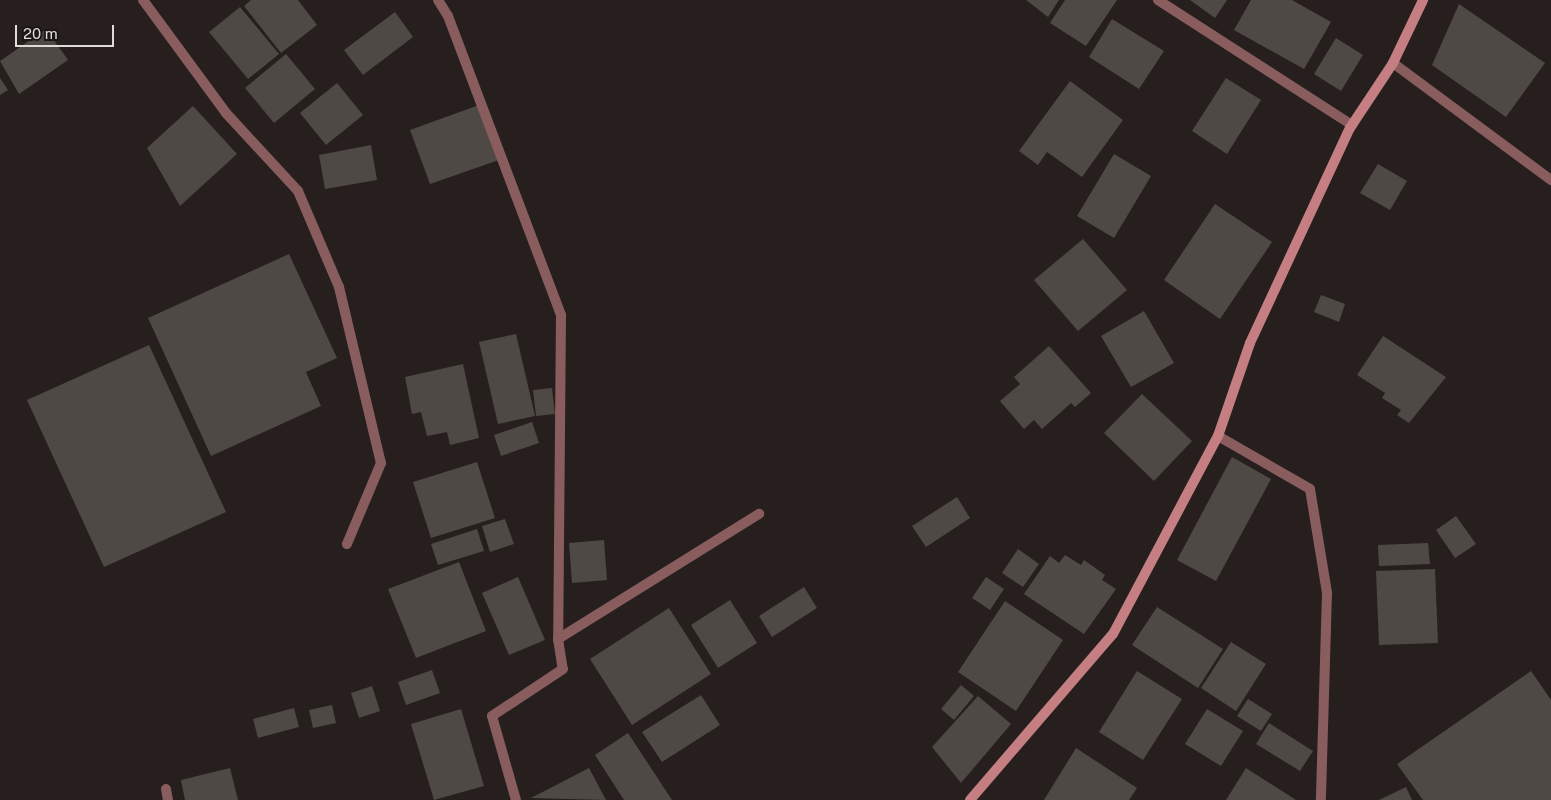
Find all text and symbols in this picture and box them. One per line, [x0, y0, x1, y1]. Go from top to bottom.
scale bar [18, 15, 116, 47]
text: 20 m [23, 25, 58, 42]

